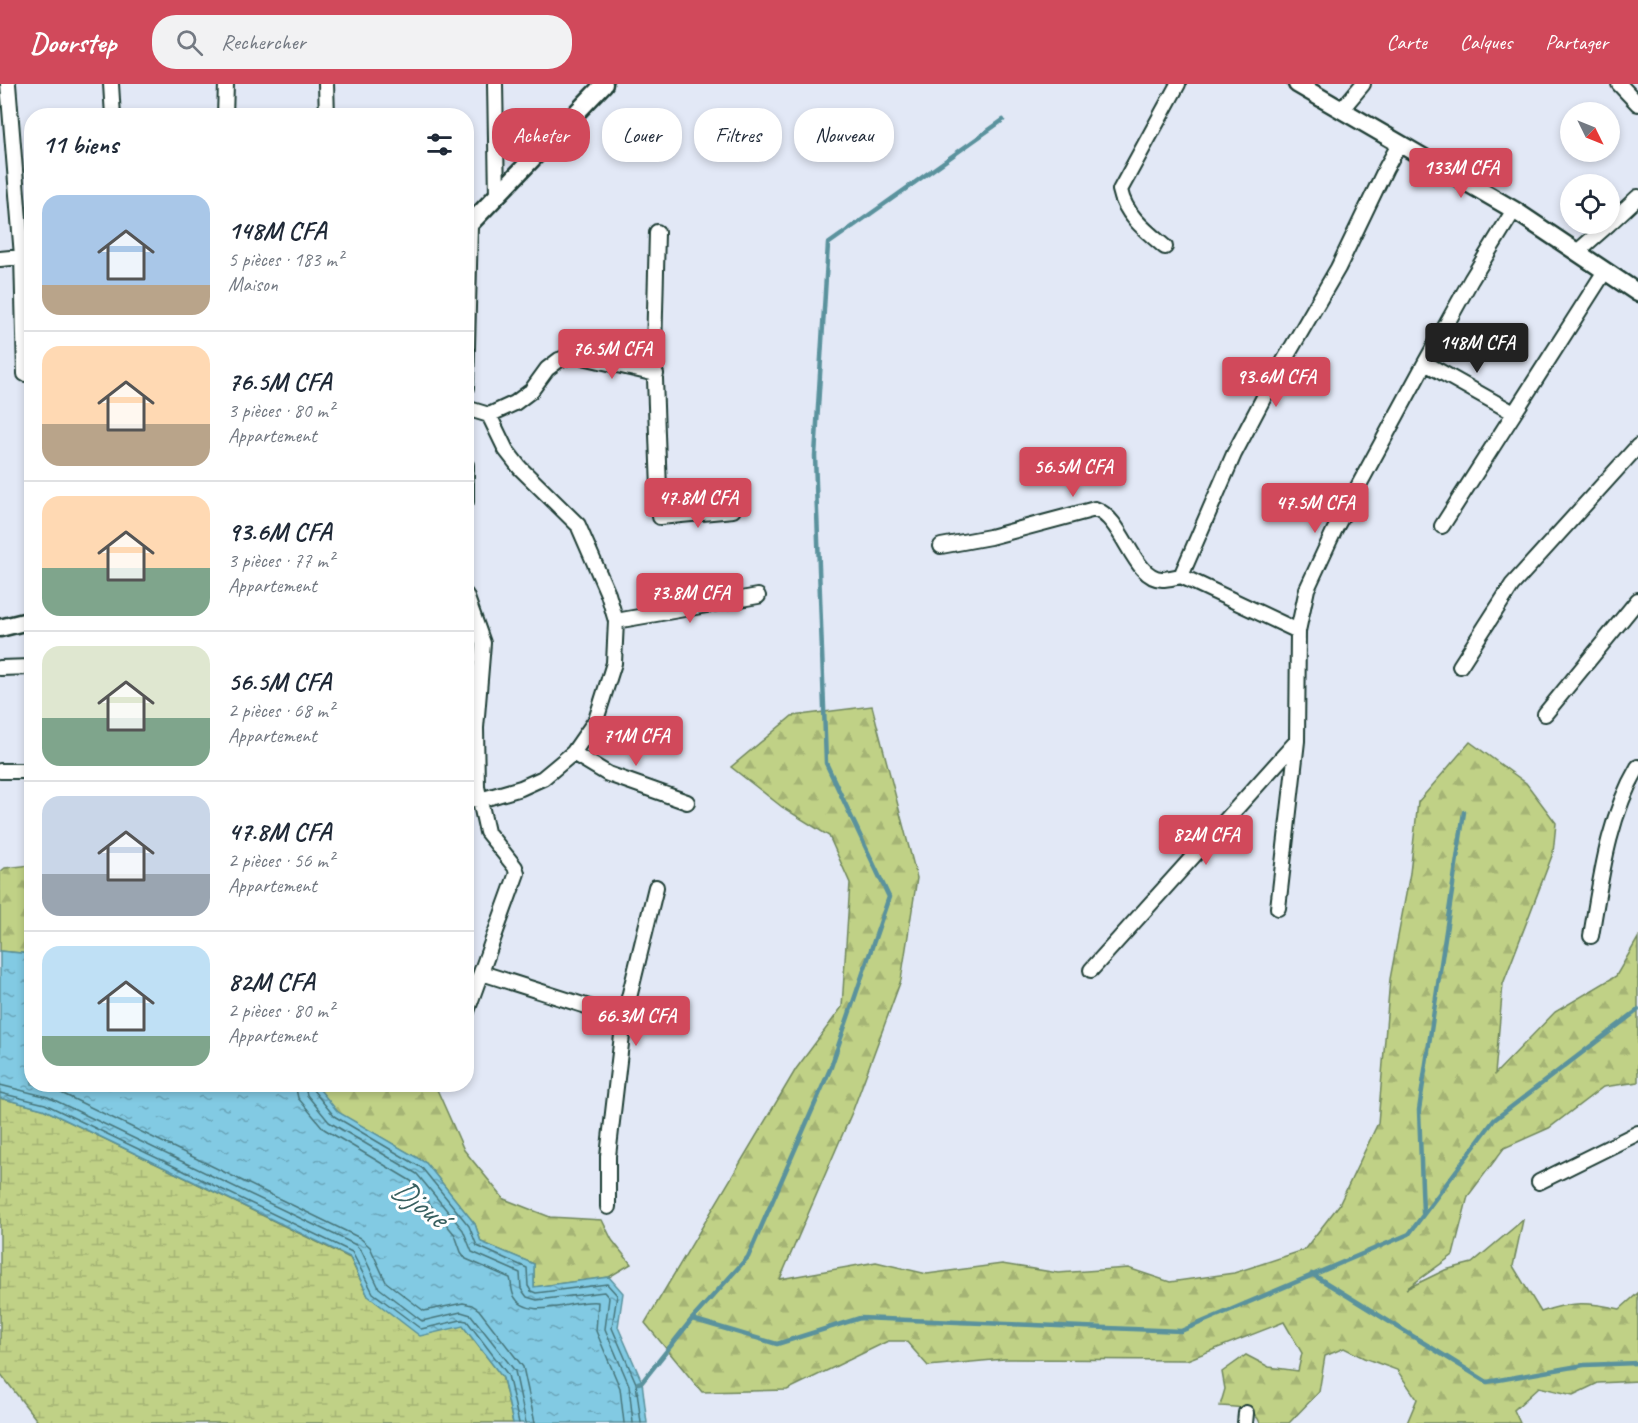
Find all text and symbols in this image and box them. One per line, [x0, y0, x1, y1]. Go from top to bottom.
search box [152, 15, 572, 69]
text: Doorstep [30, 25, 116, 60]
icon: search [173, 26, 206, 59]
text: Rechercher [221, 28, 306, 56]
text: Carte [1386, 29, 1427, 55]
text: Calques [1460, 29, 1512, 55]
text: Partager [1545, 29, 1608, 55]
north arrow [1560, 102, 1620, 162]
map controls [1560, 102, 1620, 234]
chip: Acheter [492, 108, 590, 162]
chip: Louer [602, 108, 682, 162]
chip: Filtres [694, 108, 782, 162]
chip: Nouveau [794, 108, 894, 162]
text: 11 biens [42, 128, 118, 161]
icon: filters [423, 128, 456, 161]
pin: 133M CFA [1399, 148, 1523, 199]
text: 133M CFA [1423, 155, 1499, 180]
button: locate [1560, 174, 1620, 234]
text: 148M CFA [228, 214, 326, 247]
icon: home [90, 219, 162, 291]
text: 5 pièces · 183 m² [228, 247, 343, 272]
text: Maison [228, 272, 278, 297]
pin: 148M CFA [1415, 323, 1539, 374]
pin: 76.5M CFA [543, 329, 681, 380]
text: 148M CFA [1439, 330, 1515, 355]
text: 76.5M CFA [572, 336, 652, 361]
pin: 93.6M CFA [1207, 357, 1345, 408]
text: 93.6M CFA [1236, 364, 1316, 389]
text: 76.5M CFA [228, 365, 331, 398]
icon: home [90, 370, 162, 442]
text: 3 pièces · 80 m² [228, 398, 334, 423]
text: Appartement [228, 423, 317, 448]
pin: 56.5M CFA [1004, 447, 1142, 498]
text: 56.5M CFA [1033, 454, 1113, 479]
pin: 47.8M CFA [629, 478, 767, 529]
pin: 47.5M CFA [1246, 483, 1384, 534]
text: 47.8M CFA [658, 485, 738, 510]
text: 47.5M CFA [1276, 490, 1354, 515]
text: 93.6M CFA [228, 515, 331, 548]
icon: home [90, 520, 162, 592]
text: 3 pièces · 77 m² [228, 548, 334, 573]
text: Appartement [228, 573, 317, 598]
pin: 73.8M CFA [621, 573, 759, 624]
text: 73.8M CFA [650, 580, 730, 605]
text: 56.5M CFA [228, 665, 331, 698]
icon: home [90, 670, 162, 742]
text: 2 pièces · 68 m² [228, 698, 334, 723]
pin: 71M CFA [581, 716, 691, 767]
text: Appartement [228, 723, 317, 748]
text: 71M CFA [603, 723, 669, 748]
text: 47.8M CFA [228, 815, 331, 848]
pin: 82M CFA [1151, 815, 1261, 866]
icon: home [90, 820, 162, 892]
text: 82M CFA [1173, 822, 1239, 847]
text: 2 pièces · 56 m² [228, 848, 334, 873]
text: Appartement [228, 873, 317, 898]
text: 82M CFA [228, 965, 314, 998]
icon: home [90, 970, 162, 1042]
pin: 66.3M CFA [567, 996, 705, 1047]
text: 2 pièces · 80 m² [228, 998, 334, 1023]
text: 66.3M CFA [596, 1003, 676, 1028]
text: Appartement [228, 1023, 317, 1048]
water label: Djoué [384, 1168, 463, 1242]

